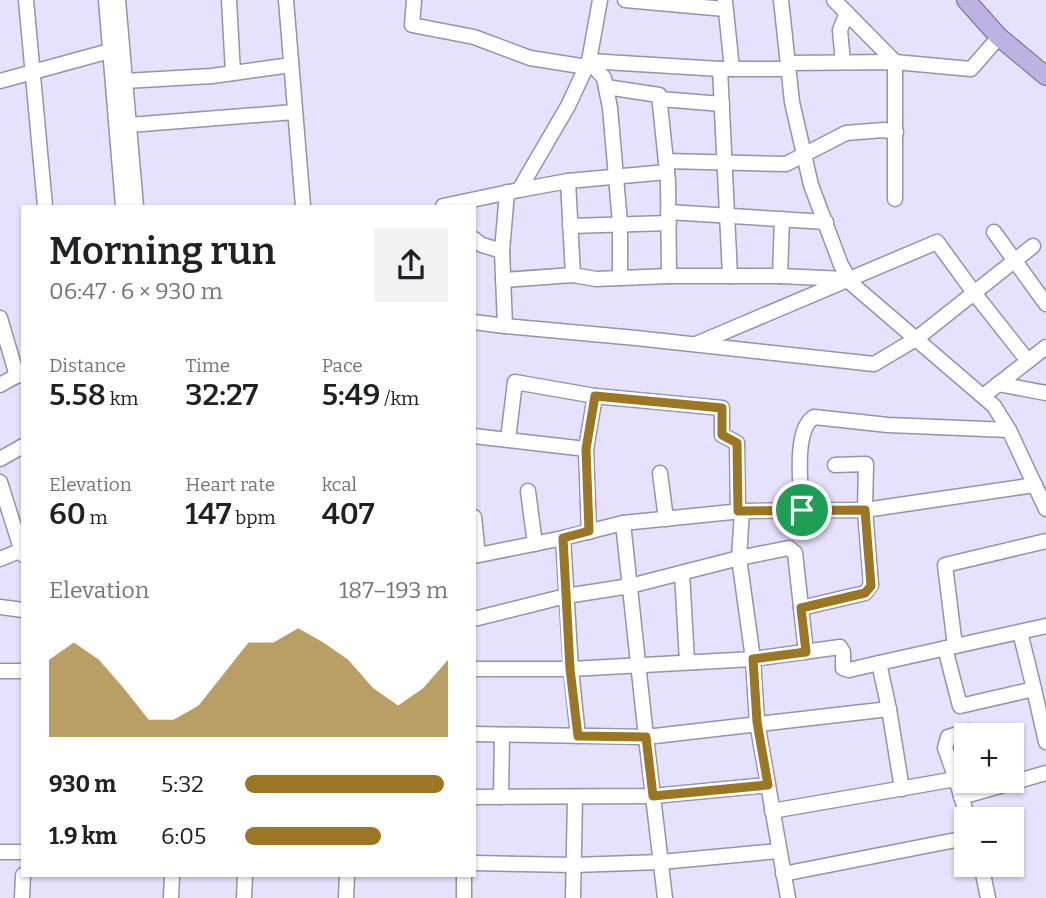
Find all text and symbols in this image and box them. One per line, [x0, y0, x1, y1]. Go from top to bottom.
text: Morning run [49, 228, 276, 274]
button: share [374, 228, 448, 302]
text: 06:47 · 6 × 930 m [49, 277, 223, 305]
text: Distance [49, 354, 126, 377]
text: Time [185, 354, 230, 377]
text: Pace [322, 354, 363, 377]
text: 5.58 [49, 377, 106, 413]
text: 32:27 [185, 377, 258, 413]
text: 5:49 [322, 377, 380, 413]
text: km [106, 387, 138, 410]
text: /km [380, 387, 419, 410]
text: Elevation [49, 473, 132, 496]
text: Heart rate [185, 473, 275, 496]
text: kcal [322, 473, 357, 496]
pin [772, 480, 832, 540]
icon: arrive [783, 491, 821, 529]
text: 60 [49, 496, 86, 532]
text: 147 [185, 496, 231, 532]
text: 407 [322, 496, 375, 532]
text: m [86, 506, 108, 529]
text: bpm [231, 506, 276, 529]
text: Elevation [49, 576, 149, 604]
text: 187–193 m [339, 576, 448, 604]
map controls [954, 723, 1024, 877]
button: + [954, 723, 1024, 793]
text: 930 m [49, 770, 116, 798]
text: 5:32 [161, 770, 204, 798]
button: − [954, 807, 1024, 877]
text: 1.9 km [49, 822, 117, 850]
text: 6:05 [161, 822, 206, 850]

